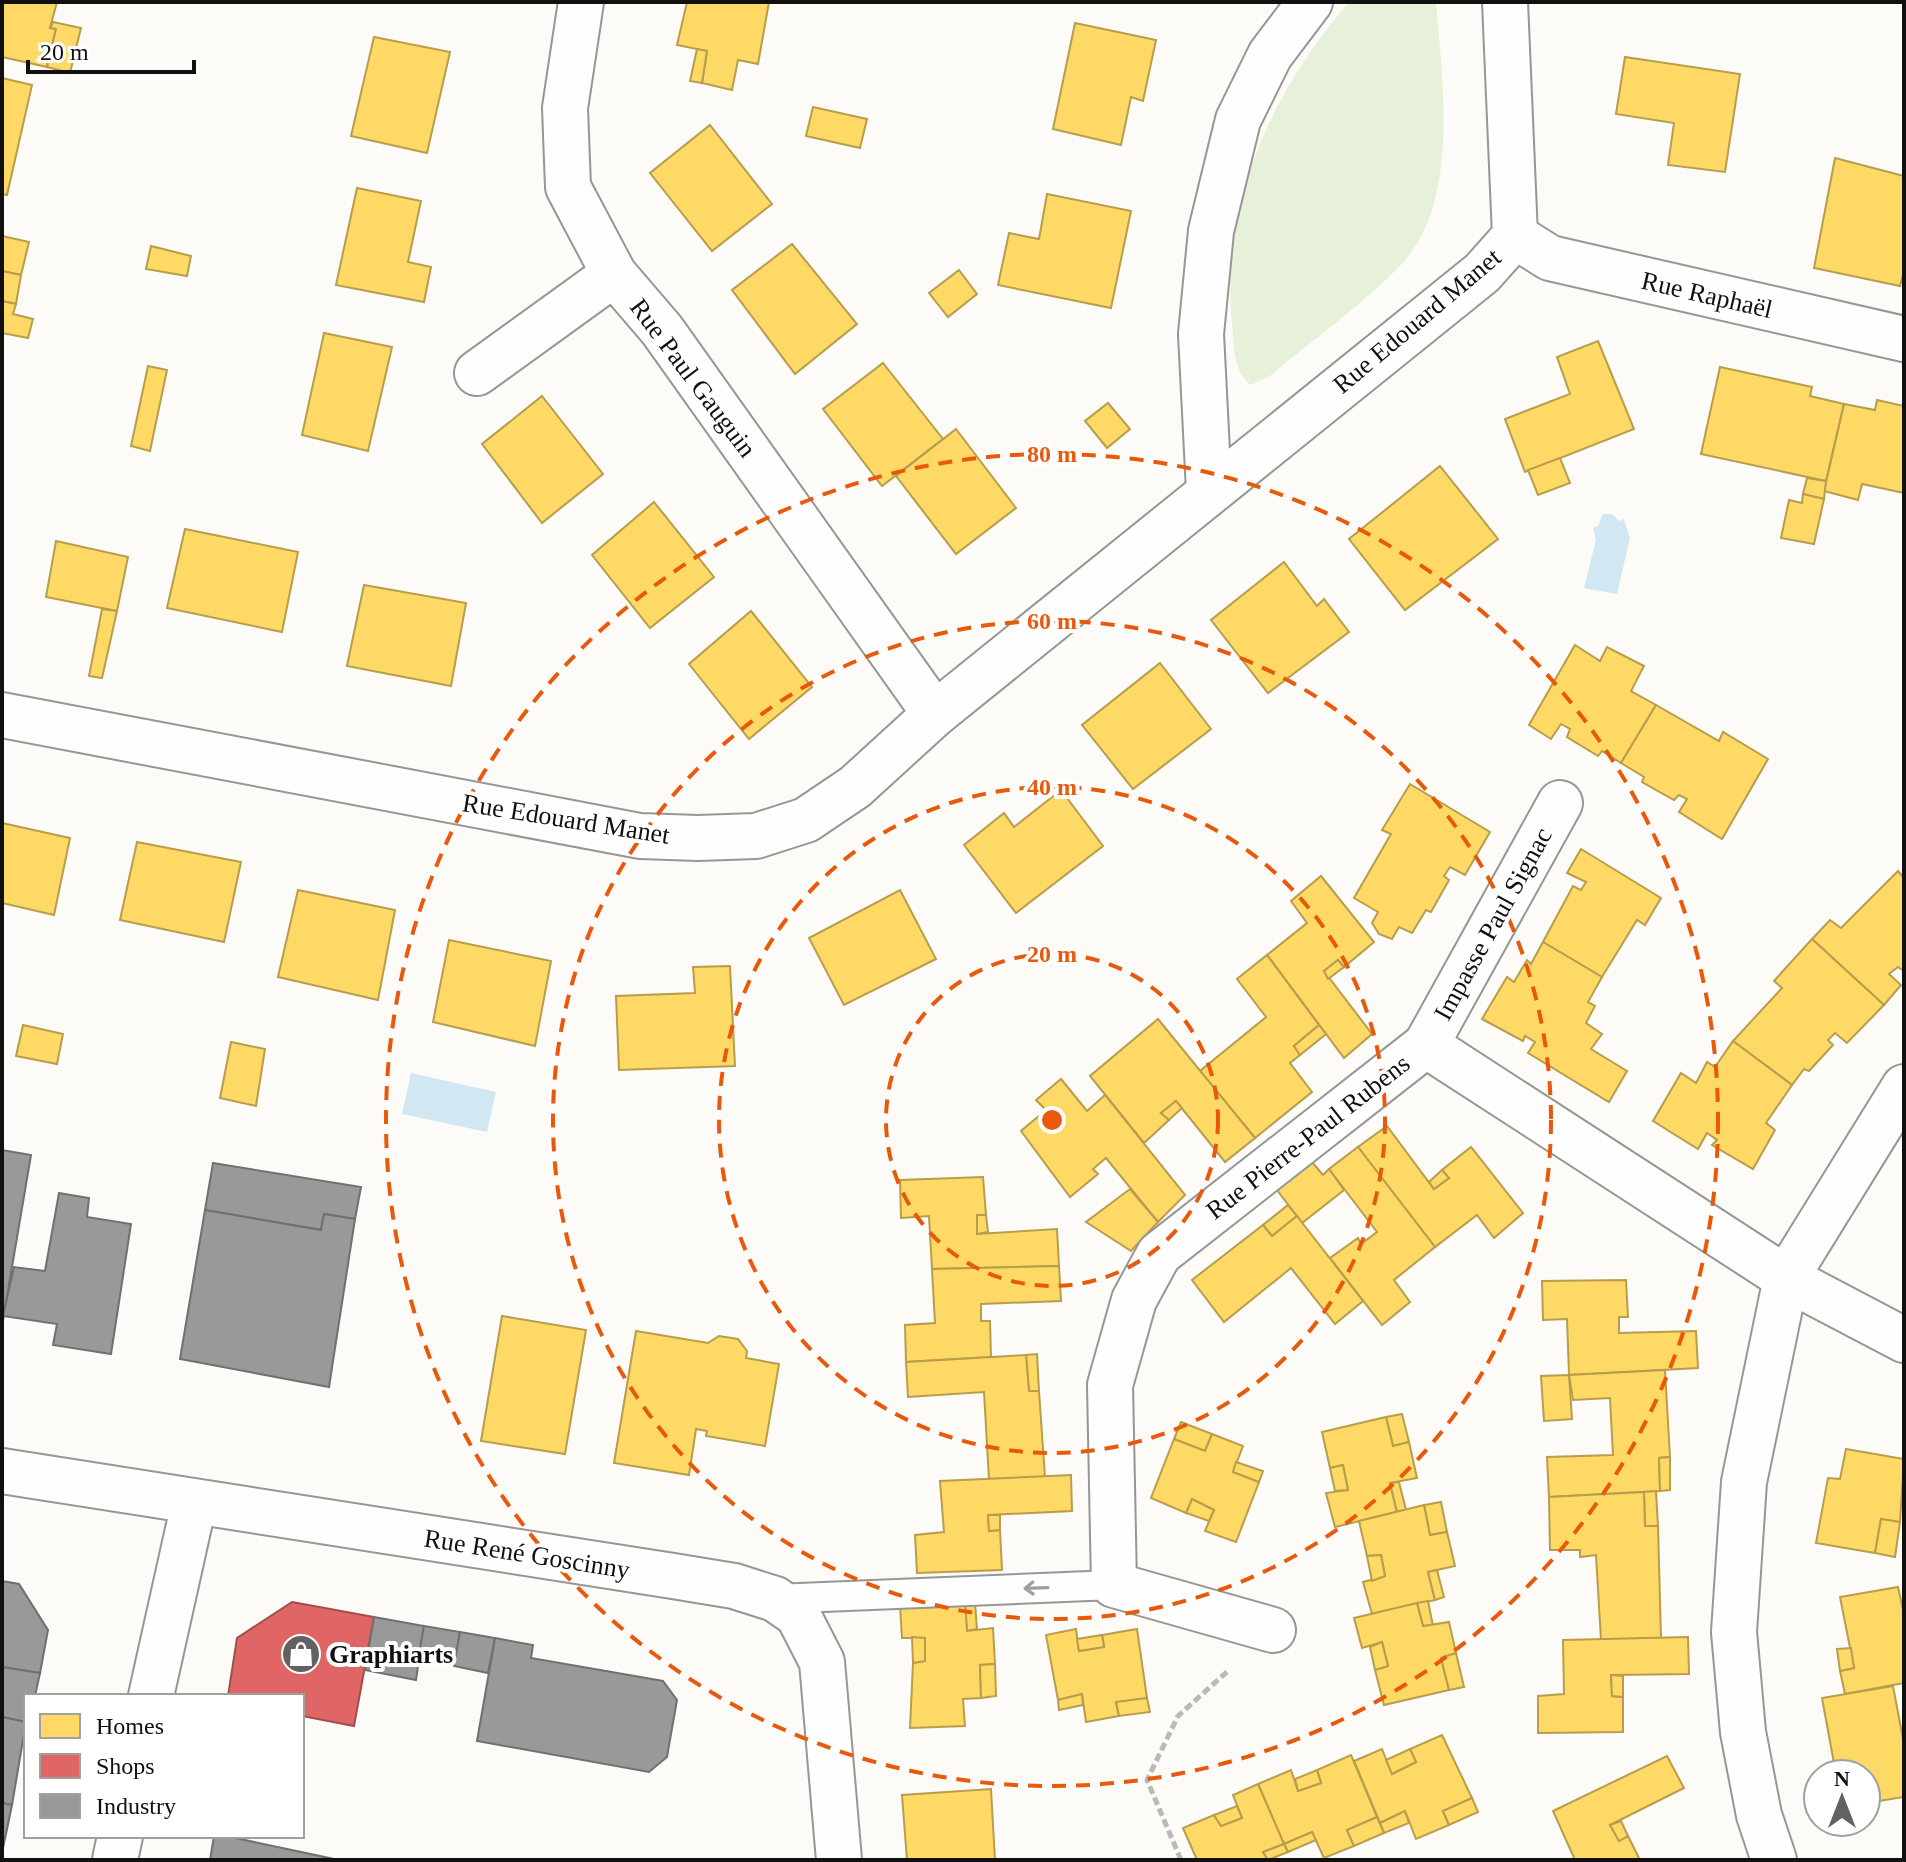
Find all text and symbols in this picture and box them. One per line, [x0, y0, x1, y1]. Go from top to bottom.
scale bar [28, 24, 194, 74]
text: 20 m [40, 39, 89, 65]
street label: Rue Edouard Manet [1327, 242, 1507, 399]
street label: Rue Raphaël [1639, 266, 1775, 324]
street label: Rue Paul Gauguin [624, 293, 762, 463]
text: 80 m [1027, 441, 1077, 467]
text: 60 m [1027, 608, 1077, 634]
text: 40 m [1027, 774, 1077, 800]
street label: Rue Edouard Manet [460, 788, 672, 850]
street label: Impasse Paul Signac [1428, 823, 1558, 1025]
text: 20 m [1027, 941, 1077, 967]
street label: Rue Pierre-Paul Rubens [1201, 1049, 1415, 1225]
centre of rings [1038, 1106, 1066, 1134]
street label: Rue René Goscinny [422, 1523, 632, 1585]
one-way arrow [1023, 1581, 1050, 1596]
shop icon: Graphiarts [280, 1633, 322, 1675]
place label: Graphiarts [329, 1640, 453, 1669]
legend [24, 1694, 304, 1838]
text: Homes [96, 1713, 164, 1739]
text: Shops [96, 1753, 155, 1779]
north arrow [1802, 1758, 1882, 1838]
text: N [1834, 1766, 1850, 1791]
text: Industry [96, 1793, 176, 1819]

